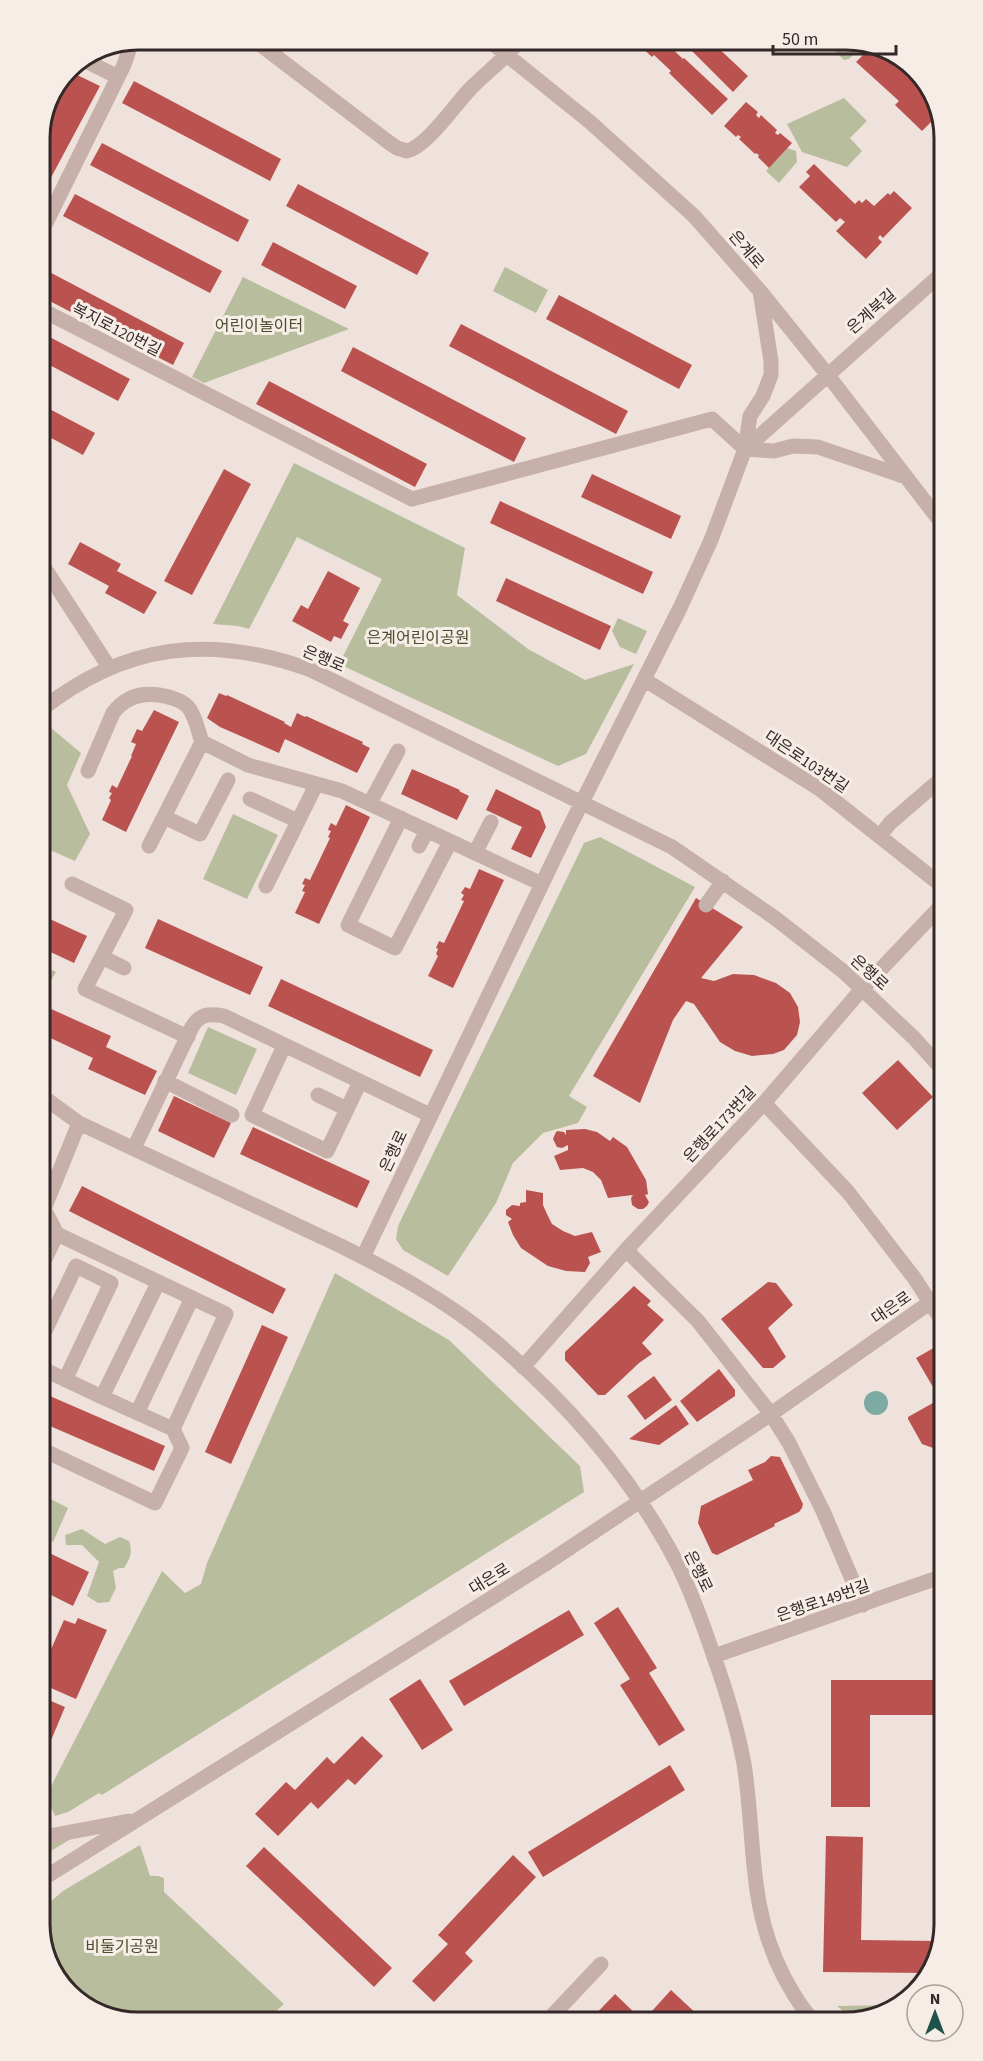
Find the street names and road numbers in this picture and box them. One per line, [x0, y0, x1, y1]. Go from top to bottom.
street label: 은계로 [723, 226, 769, 274]
street label: 은계북길 [842, 284, 901, 339]
street label: 복지로120번길 [68, 298, 165, 362]
street label: 은행로 [299, 640, 348, 678]
street label: 대은로103번길 [760, 725, 853, 798]
street label: 은행로 [846, 950, 893, 996]
street label: 은행로173번길 [678, 1082, 761, 1168]
street label: 은행로 [375, 1127, 413, 1176]
street label: 대은로 [867, 1286, 916, 1329]
street label: 은행로 [679, 1547, 718, 1596]
street label: 대은로 [465, 1558, 514, 1600]
street label: 은행로149번길 [774, 1575, 873, 1627]

